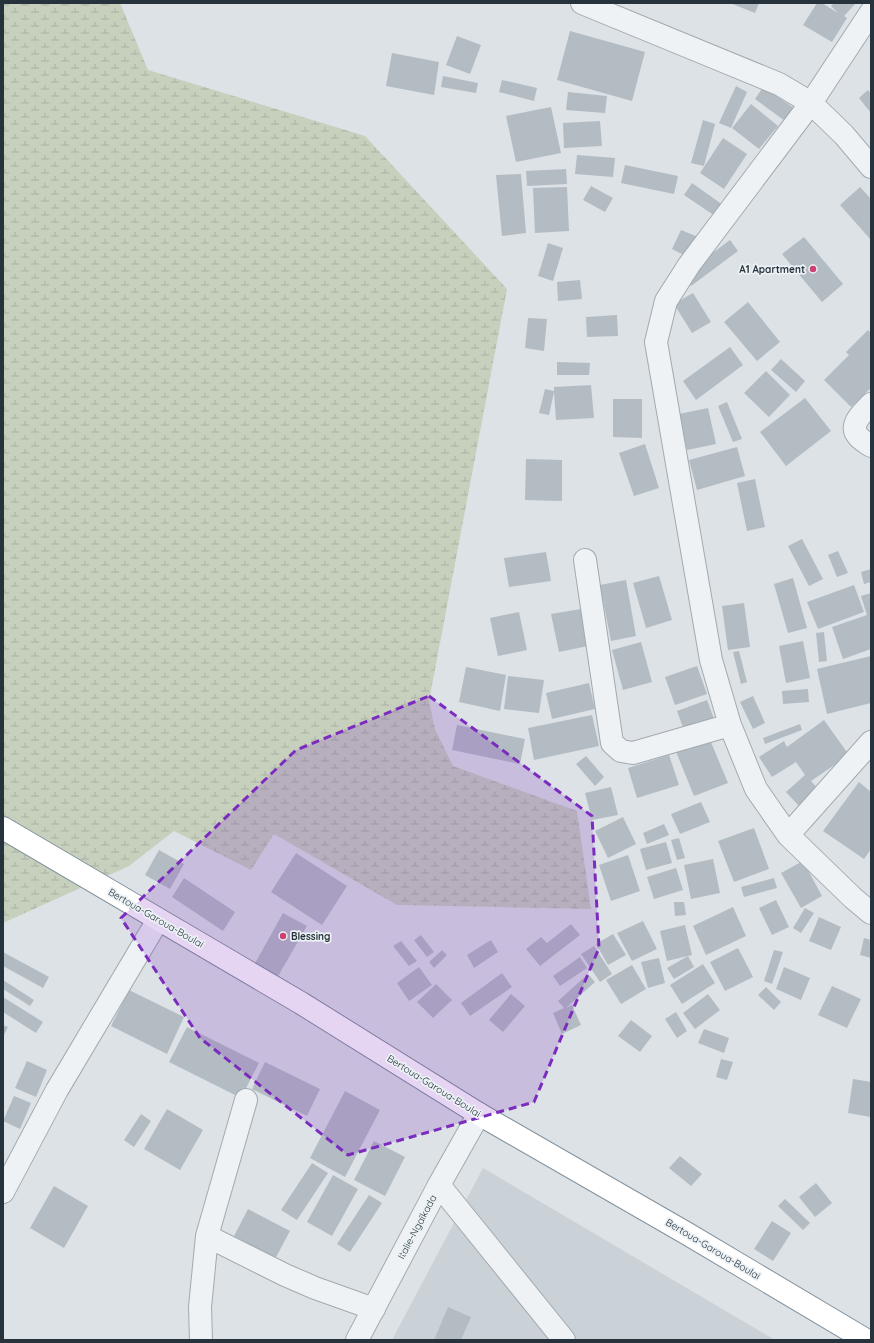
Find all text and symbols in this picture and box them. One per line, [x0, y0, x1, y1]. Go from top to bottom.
place label: A1 Apartment [739, 263, 805, 276]
marker: A1 Apartment [808, 264, 818, 274]
street label: Bertoua-Garoua-Boulai [106, 885, 206, 951]
place label: Blessing [291, 930, 330, 943]
marker: Blessing [278, 931, 288, 941]
street label: Bertoua-Garoua-Boulai [385, 1052, 483, 1120]
street label: Italie-Ngaîkada [395, 1193, 439, 1261]
street label: Bertoua-Garoua-Boulai [663, 1216, 763, 1282]

